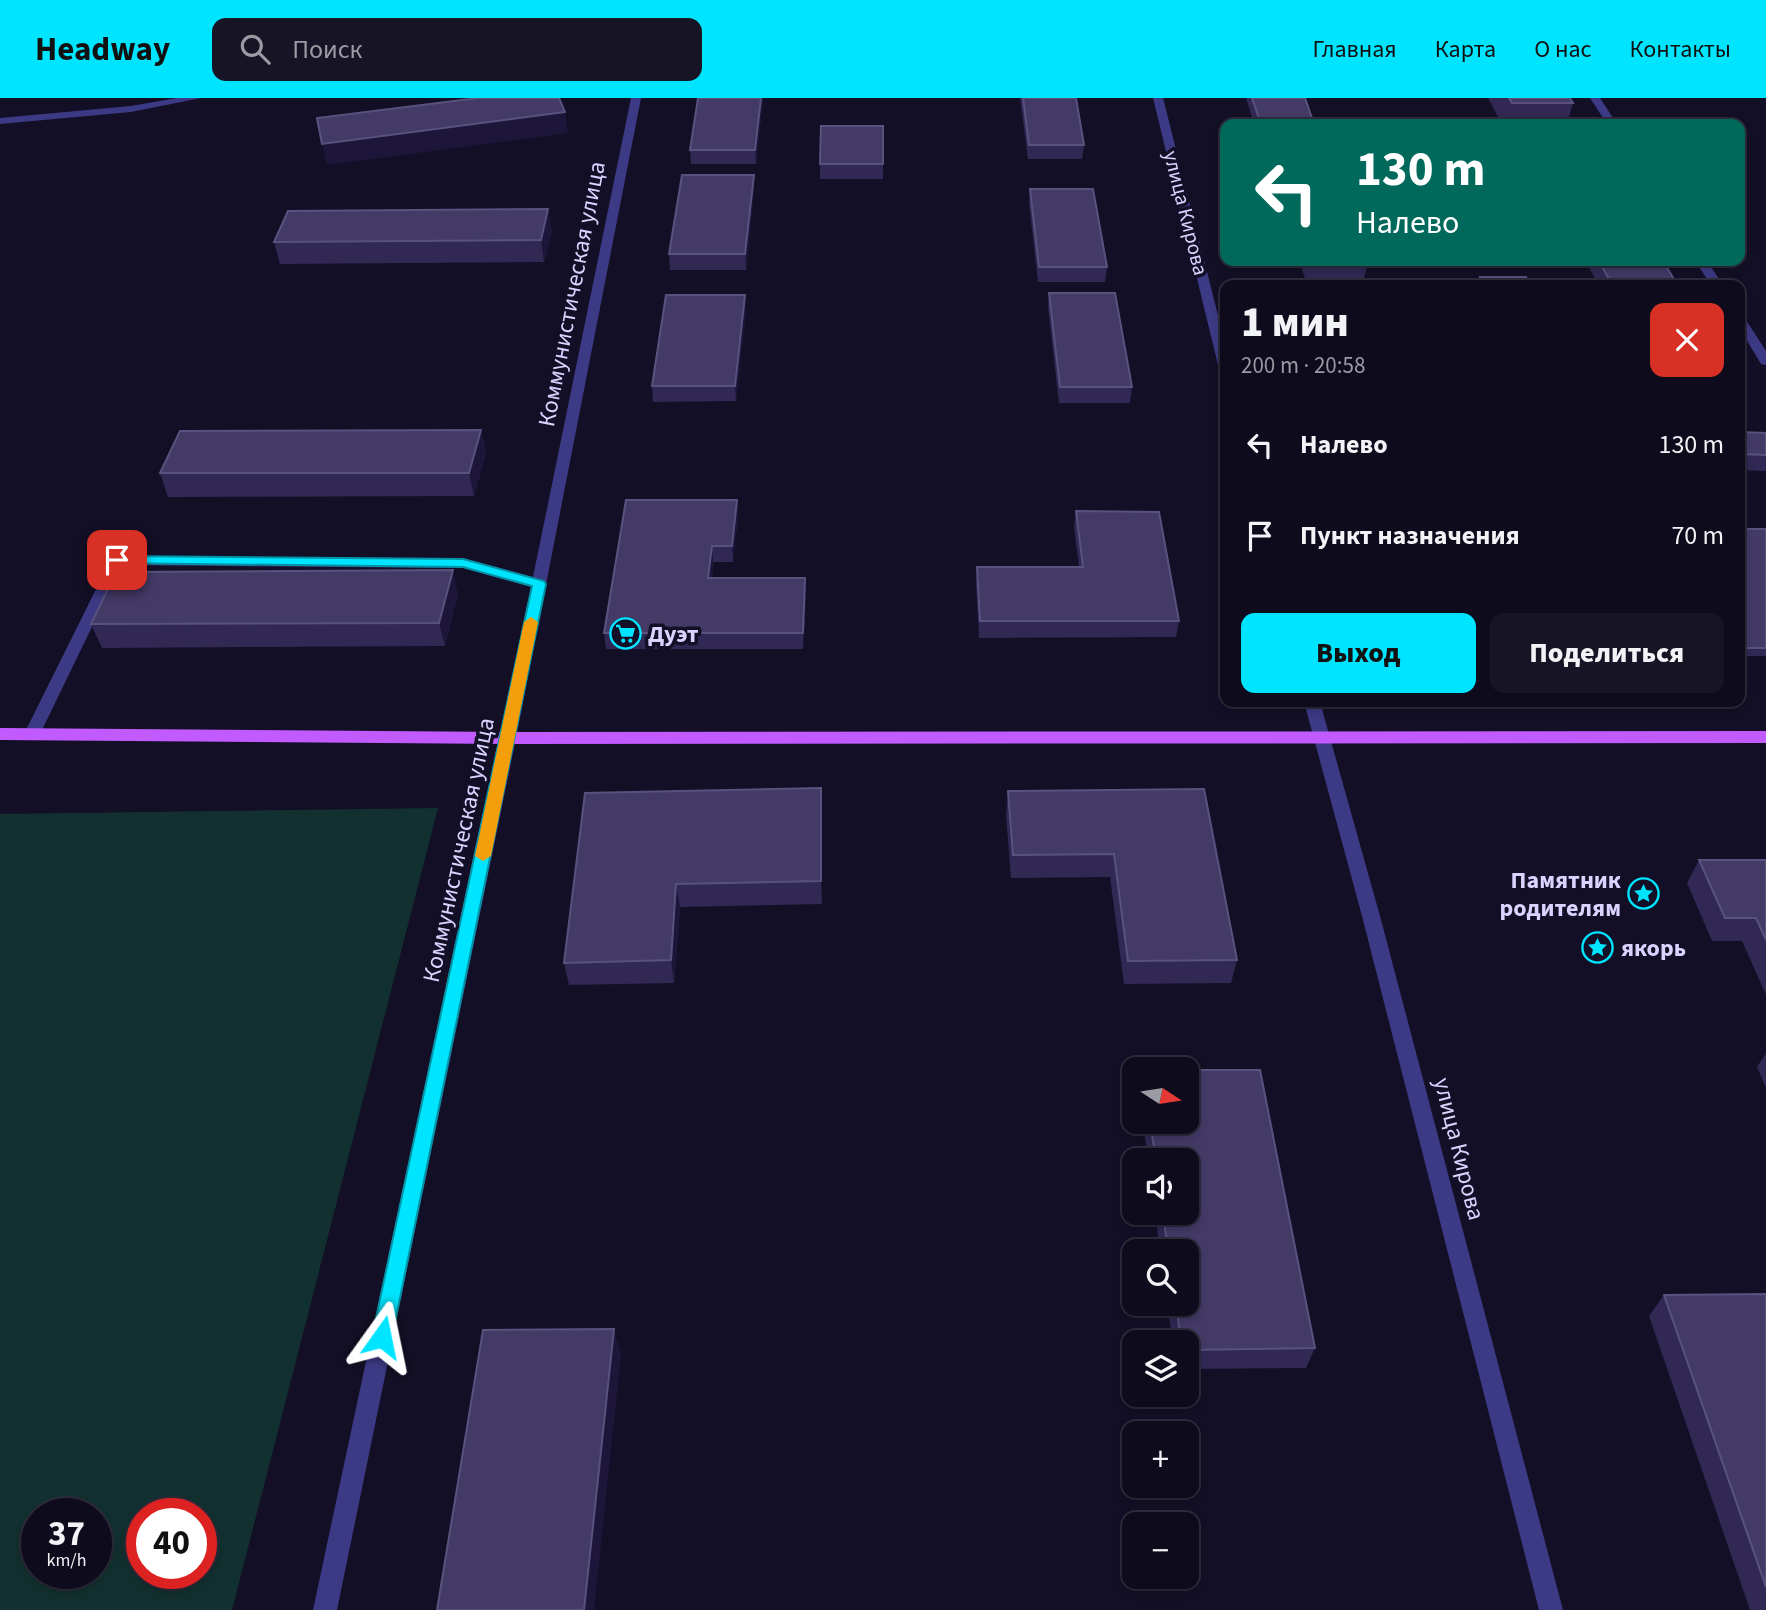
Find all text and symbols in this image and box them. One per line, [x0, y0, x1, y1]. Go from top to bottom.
search box [212, 18, 702, 81]
text: Headway [35, 26, 170, 73]
icon: search [236, 30, 274, 68]
text: Поиск [292, 31, 362, 68]
text: Главная [1312, 32, 1397, 67]
text: Карта [1435, 32, 1496, 67]
text: О нас [1534, 32, 1591, 67]
text: Контакты [1629, 32, 1731, 67]
text: 130 m [1356, 135, 1485, 205]
street label: улица Кирова [1156, 147, 1216, 279]
icon: left [1241, 147, 1332, 238]
street label: Коммунистическая улица [529, 158, 615, 430]
text: Налево [1356, 200, 1459, 246]
text: 1 мин [1241, 293, 1349, 353]
button: close [1650, 303, 1724, 377]
text: 200 m · 20:58 [1241, 349, 1365, 382]
icon: left [1241, 426, 1279, 464]
text: Налево [1300, 426, 1388, 463]
text: 130 m [1658, 426, 1724, 463]
icon: arrive [1241, 517, 1279, 555]
text: Пункт назначения [1300, 517, 1520, 554]
text: 70 m [1671, 517, 1724, 554]
pin [87, 530, 147, 590]
icon: arrive [98, 541, 136, 579]
button: Выход [1241, 613, 1476, 693]
button: Поделиться [1490, 613, 1724, 693]
supermarket icon: Дуэт [608, 617, 642, 651]
place label: Дуэт [648, 617, 699, 652]
street label: Коммунистическая улица [414, 714, 504, 986]
place label: Памятник родителям [1499, 863, 1622, 926]
place icon: Памятник родителям [1627, 877, 1661, 911]
place icon: якорь [1581, 931, 1615, 965]
place label: якорь [1621, 931, 1686, 966]
north arrow [1122, 1057, 1199, 1134]
map controls [1122, 1057, 1199, 1589]
street label: улица Кирова [1424, 1074, 1494, 1224]
button: sound [1122, 1148, 1199, 1225]
button: search [1122, 1239, 1199, 1316]
position arrow [345, 1300, 419, 1374]
button: layers [1122, 1330, 1199, 1407]
button: + [1122, 1421, 1199, 1498]
speed limit sign: 40 [126, 1498, 217, 1589]
text: 37 [48, 1509, 85, 1559]
button: − [1122, 1512, 1199, 1589]
text: km/h [47, 1548, 86, 1573]

